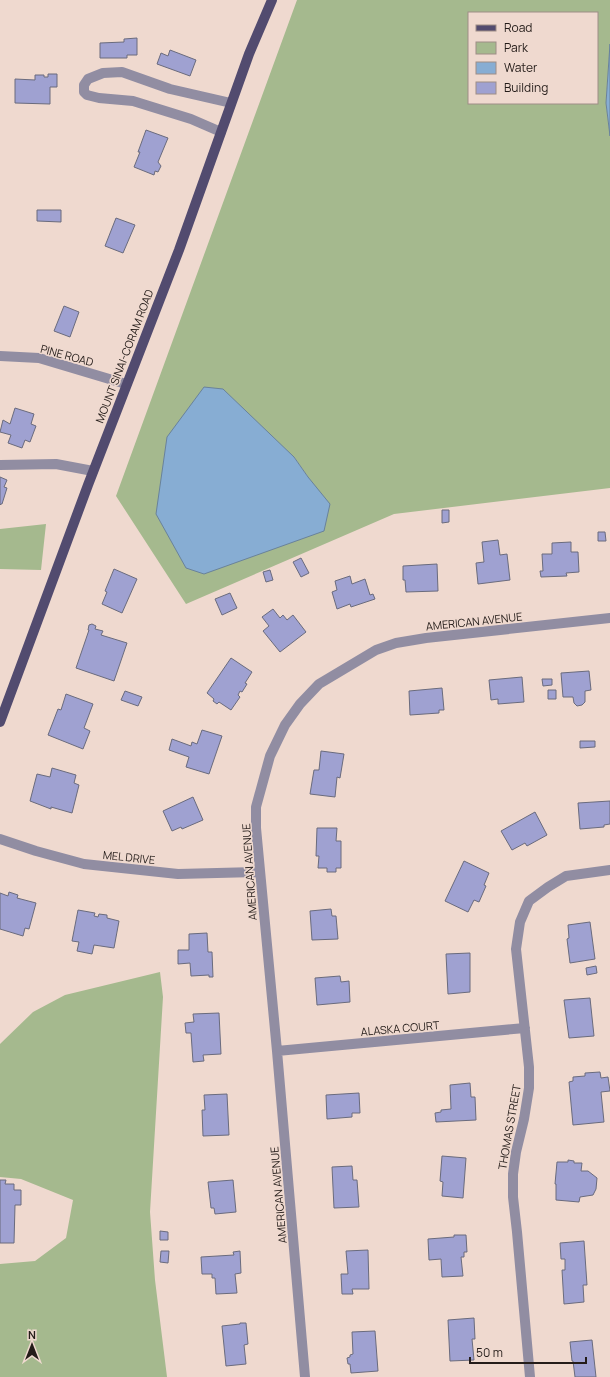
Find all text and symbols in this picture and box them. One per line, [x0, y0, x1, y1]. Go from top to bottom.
legend [468, 12, 598, 104]
text: Road [504, 19, 532, 36]
text: Park [504, 39, 529, 56]
text: Water [504, 59, 538, 76]
text: Building [504, 79, 548, 96]
street label: MOUNT SINAI-CORAM ROAD [92, 287, 156, 425]
street label: PINE ROAD [39, 341, 95, 369]
street label: AMERICAN AVENUE [425, 608, 523, 634]
street label: AMERICAN AVENUE [238, 823, 260, 921]
street label: MEL DRIVE [102, 847, 156, 867]
street label: ALASKA COURT [360, 1017, 440, 1039]
street label: THOMAS STREET [494, 1083, 524, 1171]
street label: AMERICAN AVENUE [266, 1146, 290, 1244]
north arrow [12, 1325, 52, 1365]
text: N [28, 1327, 36, 1342]
scale bar [470, 1339, 586, 1365]
text: 50 m [476, 1344, 503, 1361]

